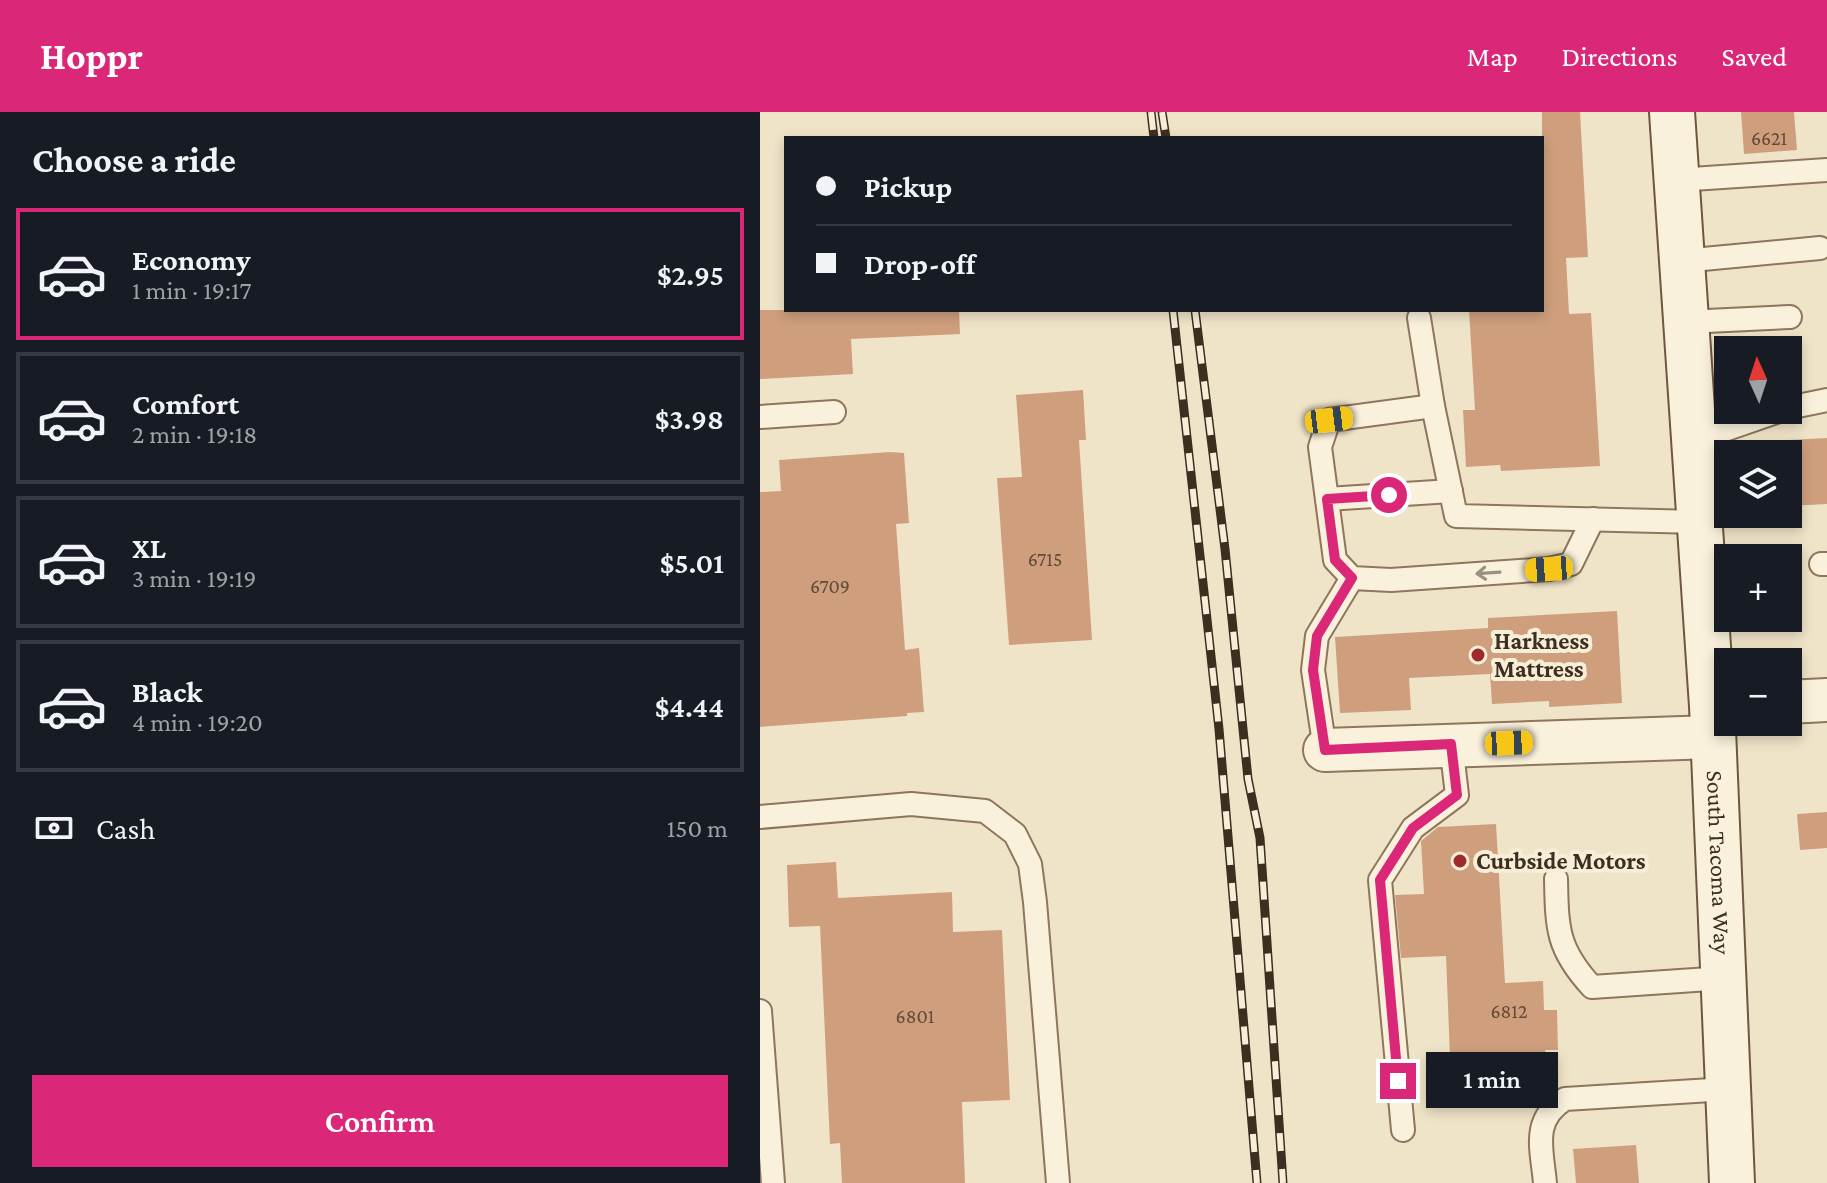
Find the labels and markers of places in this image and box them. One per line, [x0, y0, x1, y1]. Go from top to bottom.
place label: Harkness Mattress [1494, 627, 1589, 682]
marker: Harkness Mattress [1469, 646, 1487, 664]
place label: Curbside Motors [1476, 847, 1646, 874]
marker: Curbside Motors [1451, 852, 1469, 870]

